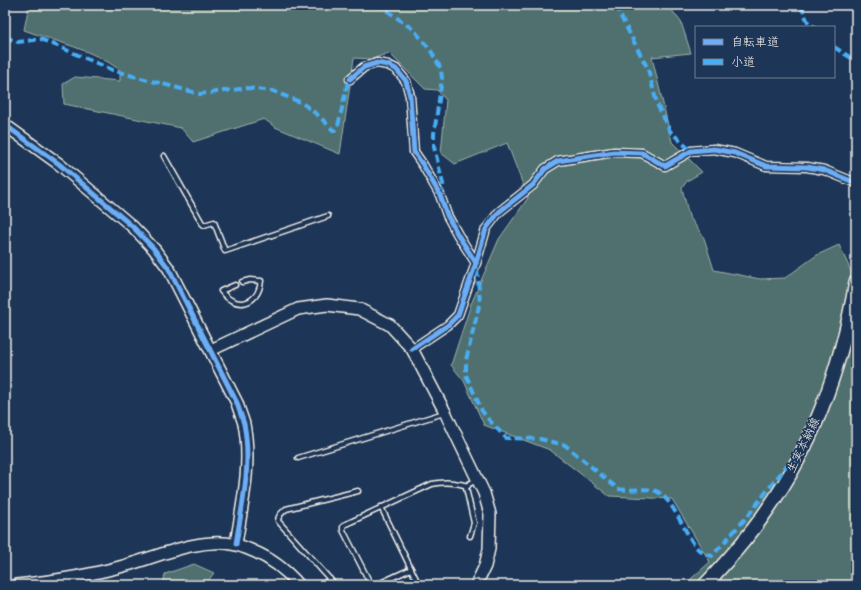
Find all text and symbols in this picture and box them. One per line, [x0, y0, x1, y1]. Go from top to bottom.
legend [695, 26, 835, 78]
text: 自転車道 [731, 31, 779, 53]
text: 小道 [731, 51, 755, 73]
street label: 生実本納線 [780, 413, 826, 477]

